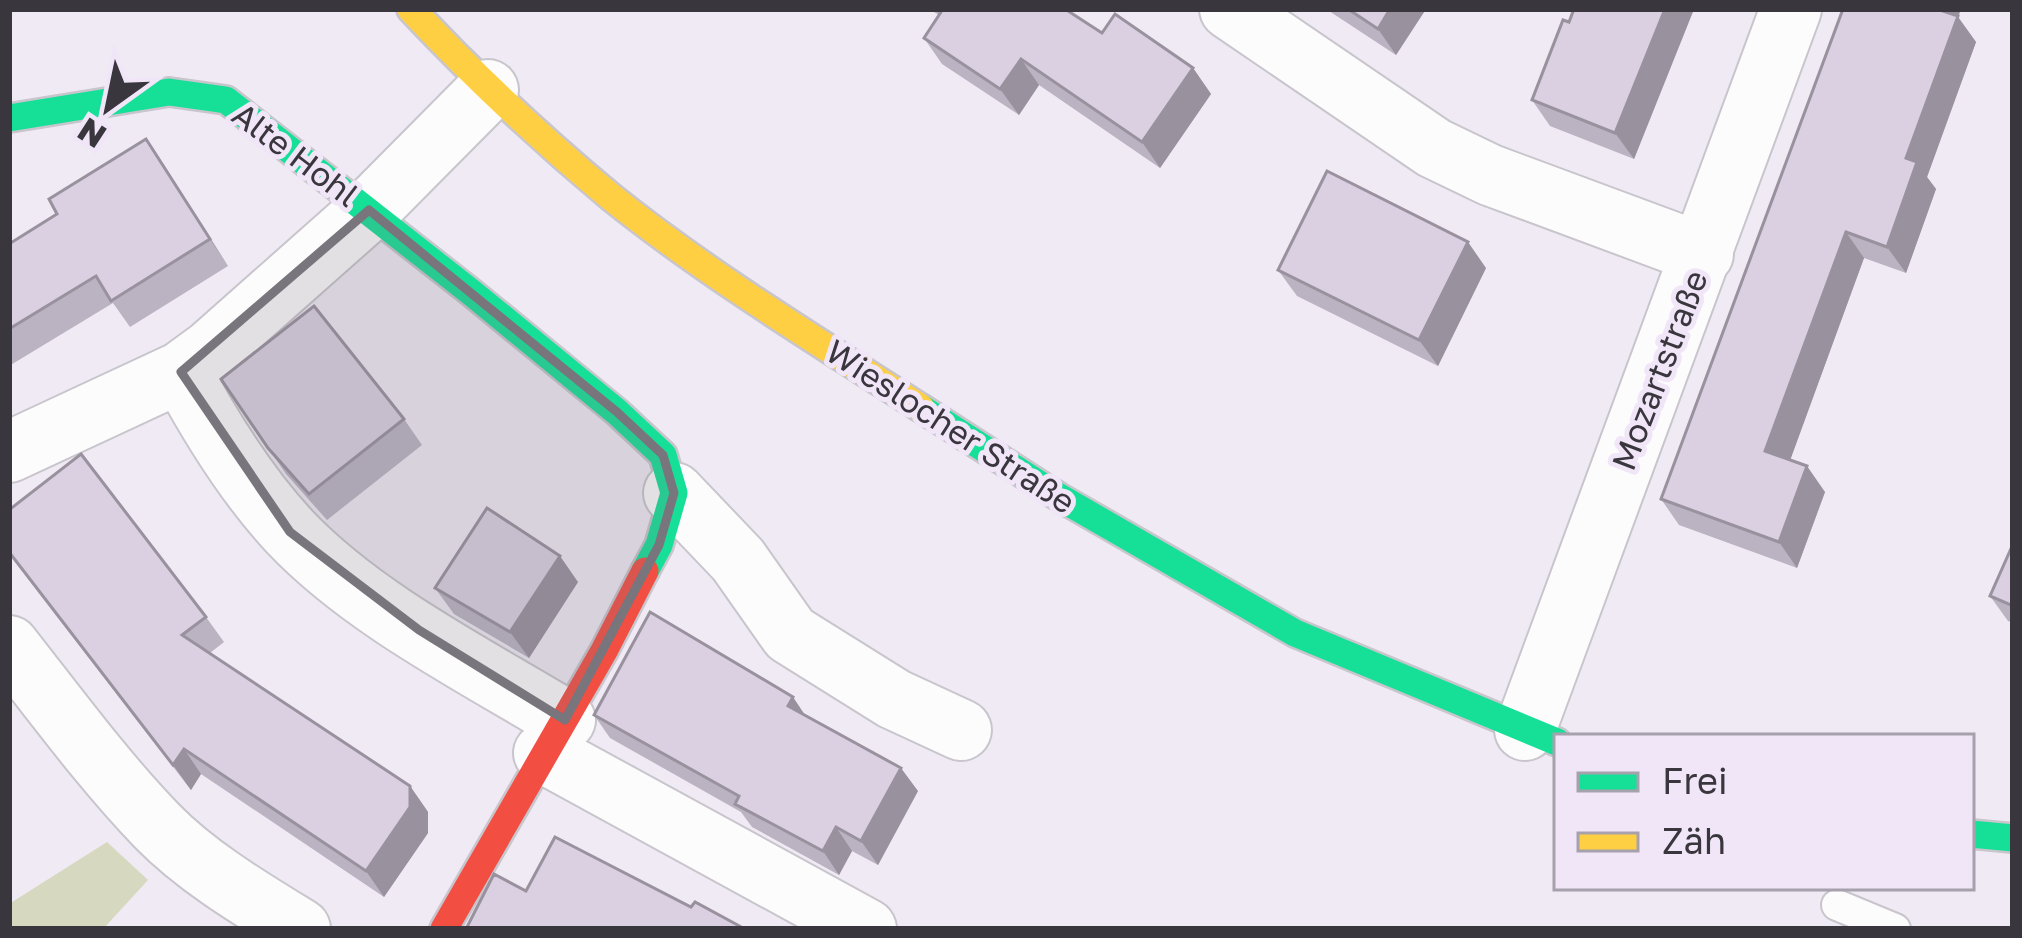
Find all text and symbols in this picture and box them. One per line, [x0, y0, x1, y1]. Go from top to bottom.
north arrow [48, 48, 168, 168]
street label: Alte Hohl [225, 94, 367, 214]
text: N [70, 110, 113, 157]
street label: Mozartstraße [1603, 265, 1715, 475]
street label: Wieslocher Straße [819, 331, 1083, 521]
legend [1554, 734, 1974, 890]
text: Frei [1662, 759, 1728, 802]
text: Zäh [1662, 819, 1726, 862]

